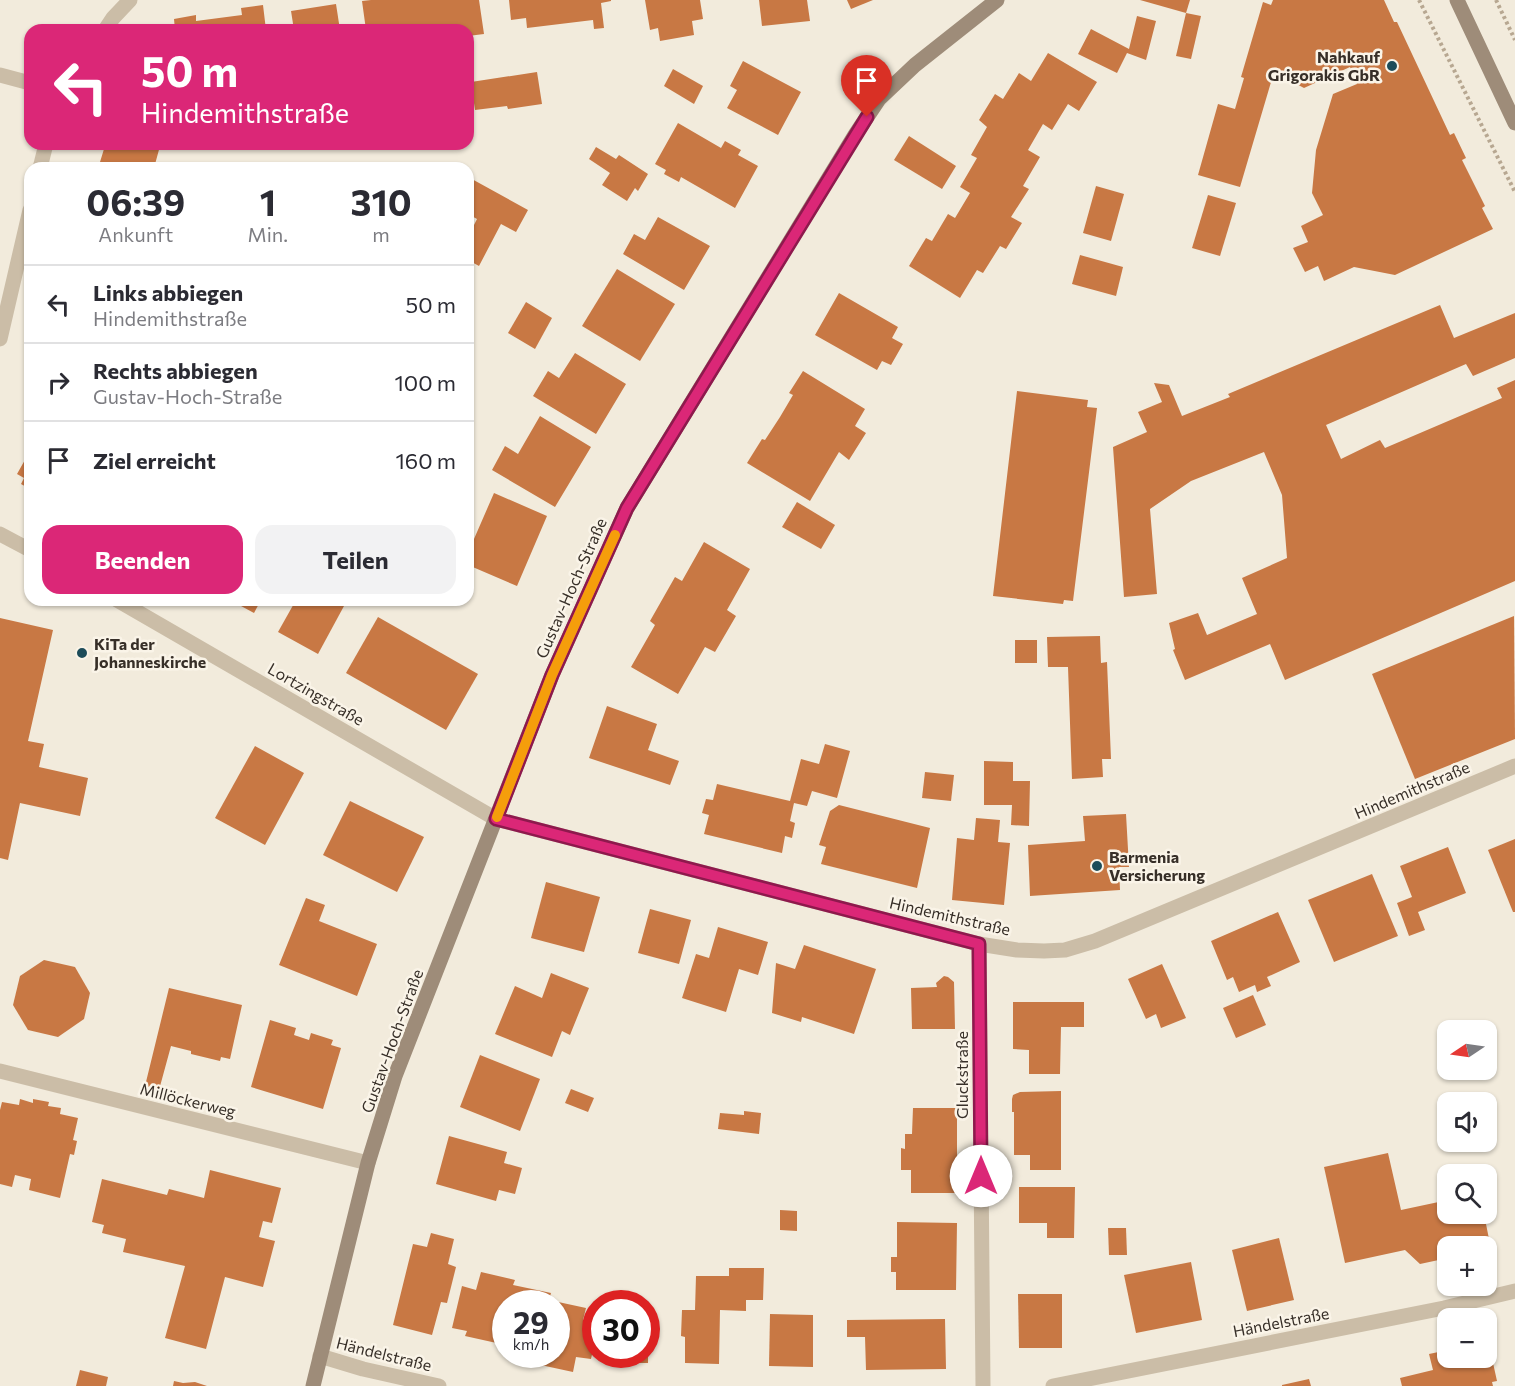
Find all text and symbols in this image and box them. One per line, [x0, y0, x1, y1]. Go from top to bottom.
text: 50 m [141, 44, 238, 96]
place label: Nahkauf Grigorakis GbR [1268, 47, 1380, 84]
icon: left [42, 48, 120, 126]
pin [841, 55, 892, 117]
marker: Nahkauf Grigorakis GbR [1385, 59, 1399, 73]
icon: arrive [850, 64, 883, 97]
text: Hindemithstraße [141, 96, 349, 129]
text: 06:39 [86, 179, 185, 223]
text: 1 [260, 179, 276, 223]
text: 310 [350, 179, 412, 223]
text: Ankunft [98, 222, 173, 246]
text: Min. [248, 222, 288, 246]
text: m [372, 222, 390, 246]
text: Links abbiegen [93, 279, 243, 306]
icon: left [42, 288, 75, 321]
text: 50 m [406, 291, 456, 318]
text: Hindemithstraße [93, 306, 247, 330]
text: Rechts abbiegen [93, 357, 258, 384]
icon: right [42, 366, 75, 399]
text: 100 m [394, 369, 456, 396]
text: Gustav-Hoch-Straße [93, 384, 282, 408]
icon: arrive [42, 444, 75, 477]
text: Ziel erreicht [93, 447, 216, 474]
text: 160 m [395, 447, 456, 474]
street label: Gustav-Hoch-Straße [531, 515, 610, 661]
button: Beenden [42, 525, 243, 594]
button: Teilen [255, 525, 456, 594]
place label: KiTa der Johanneskirche [94, 634, 206, 671]
marker: KiTa der Johanneskirche [75, 646, 89, 660]
street label: Lortzingstraße [265, 658, 368, 729]
street label: Hindemithstraße [1351, 757, 1472, 822]
place label: Barmenia Versicherung [1109, 847, 1205, 884]
marker: Barmenia Versicherung [1090, 859, 1104, 873]
street label: Hindemithstraße [888, 892, 1012, 939]
street label: Gustav-Hoch-Straße [357, 966, 426, 1115]
north arrow [1437, 1020, 1497, 1080]
map controls [1437, 1020, 1497, 1368]
street label: Gluckstraße [952, 1031, 971, 1119]
street label: Millöckerweg [138, 1078, 238, 1121]
button: sound [1437, 1092, 1497, 1152]
position arrow [949, 1144, 1013, 1208]
button: search [1437, 1164, 1497, 1224]
button: + [1437, 1236, 1497, 1296]
speed limit sign: 30 [582, 1290, 660, 1368]
text: 29 [513, 1303, 549, 1340]
street label: Händelstraße [1231, 1303, 1331, 1340]
button: − [1437, 1308, 1497, 1368]
street label: Händelstraße [334, 1332, 434, 1375]
text: km/h [513, 1335, 549, 1353]

